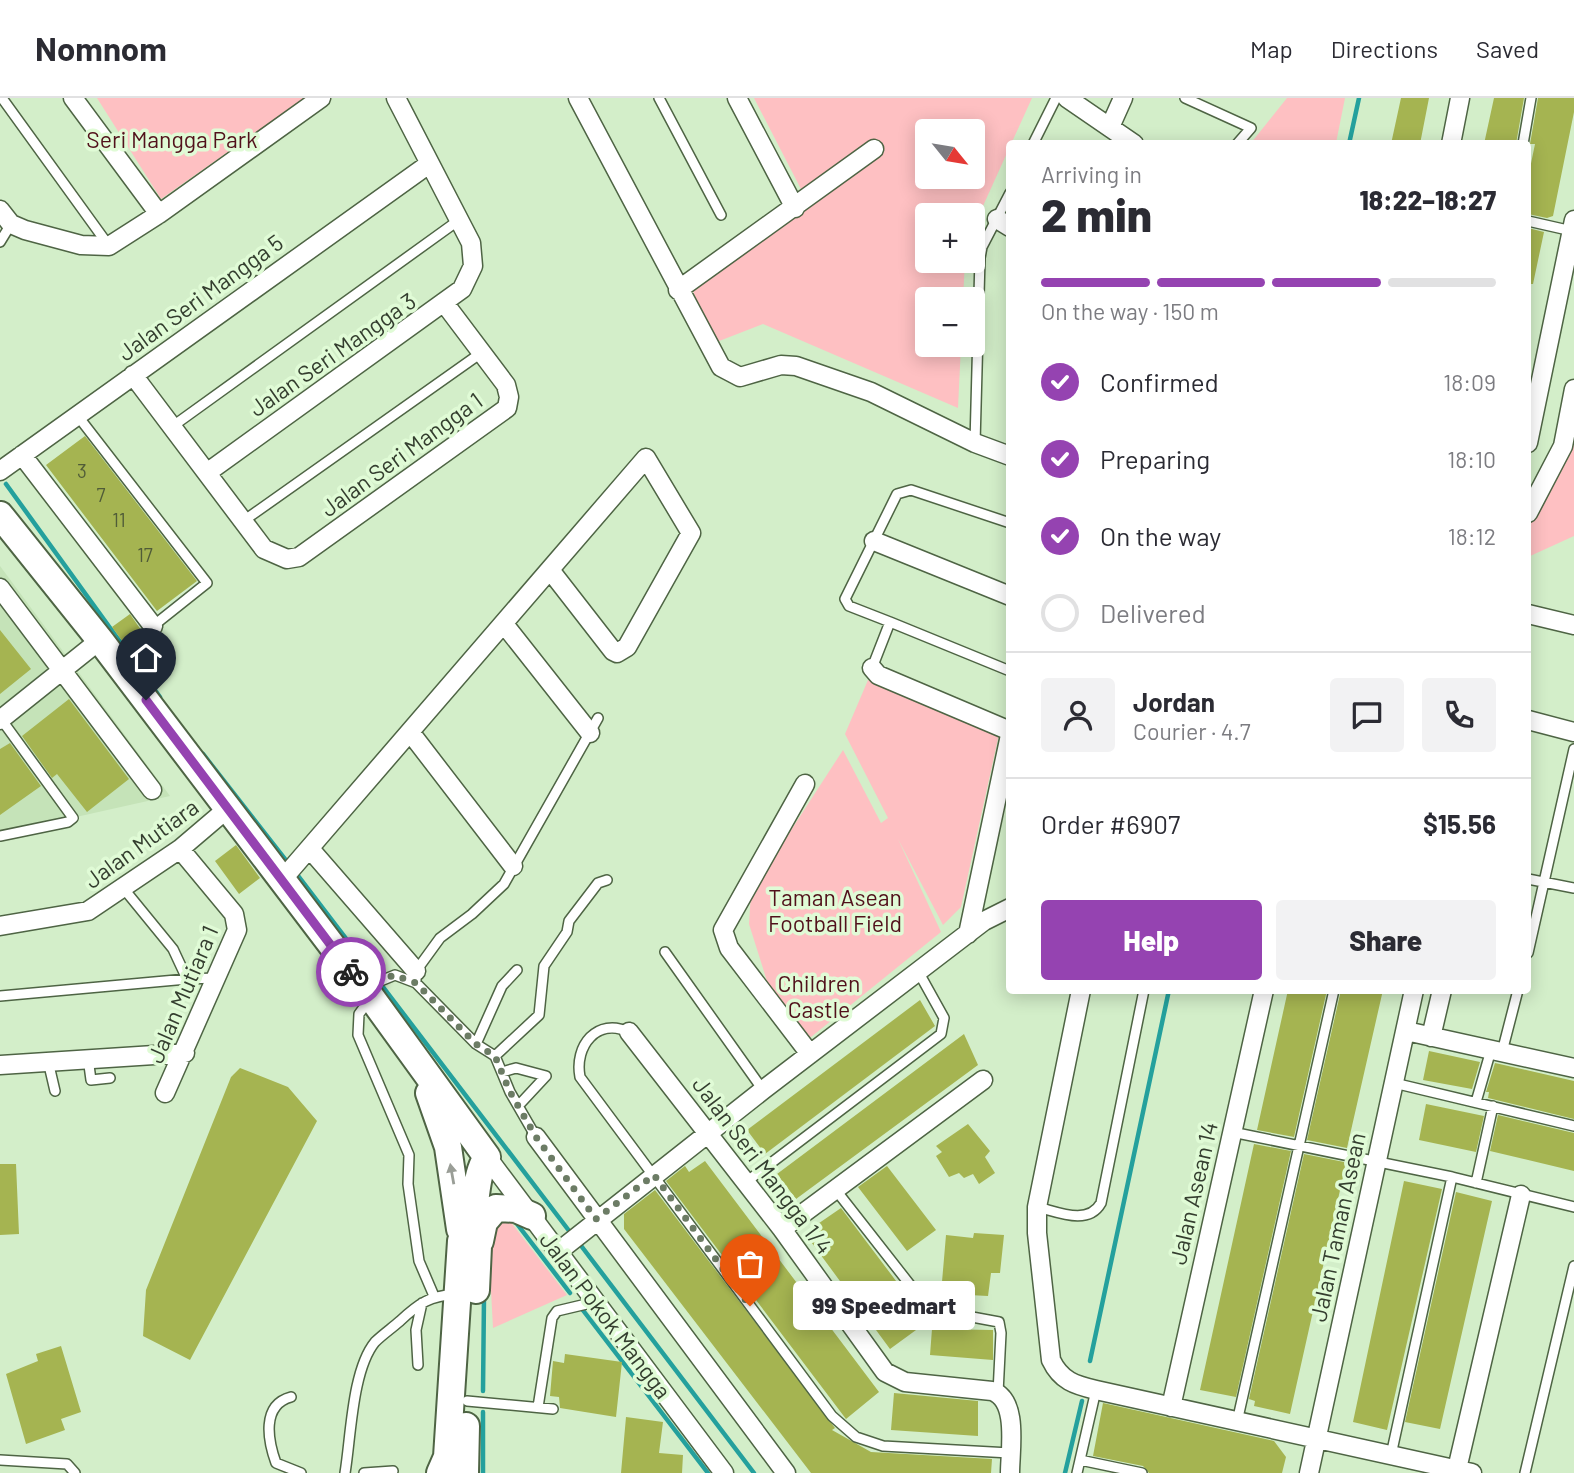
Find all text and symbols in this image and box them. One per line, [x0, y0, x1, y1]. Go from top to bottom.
text: Nomnom [35, 28, 167, 68]
text: Map [1250, 34, 1293, 63]
text: Directions [1331, 34, 1438, 63]
text: Saved [1476, 34, 1539, 63]
north arrow [915, 119, 985, 189]
map controls [915, 119, 985, 357]
park label: Seri Mangga Park [86, 125, 258, 153]
text: Arriving in [1041, 160, 1142, 188]
text: 18:22–18:27 [1360, 184, 1496, 215]
text: 2 min [1041, 186, 1152, 241]
button: + [915, 203, 985, 273]
street label: Jalan Seri Mangga 5 [112, 228, 288, 366]
street label: Jalan Seri Mangga 3 [243, 286, 421, 422]
button: − [915, 287, 985, 357]
text: On the way · 150 m [1041, 297, 1219, 325]
icon: check [1041, 363, 1079, 401]
text: Confirmed [1100, 366, 1219, 397]
text: 18:09 [1443, 368, 1496, 396]
street label: Jalan Seri Mangga 1 [315, 386, 487, 522]
icon: check [1041, 440, 1079, 478]
text: Preparing [1100, 443, 1210, 474]
text: 18:10 [1447, 445, 1496, 473]
house number: 3 [77, 459, 87, 482]
house number: 7 [97, 483, 106, 506]
house number: 11 [112, 508, 126, 531]
icon: check [1041, 517, 1079, 555]
text: On the way [1100, 520, 1221, 551]
text: 18:12 [1448, 522, 1496, 550]
house number: 17 [137, 543, 153, 566]
text: Delivered [1100, 597, 1206, 628]
pin [116, 628, 176, 700]
icon: home [127, 639, 165, 677]
button: person [1041, 678, 1115, 752]
button: chat [1330, 678, 1404, 752]
button: phone [1422, 678, 1496, 752]
text: Jordan [1133, 686, 1215, 717]
text: Courier · 4.7 [1133, 717, 1251, 745]
street label: Jalan Mutiara [79, 792, 203, 894]
text: Order #6907 [1041, 808, 1180, 839]
text: $15.56 [1423, 808, 1496, 839]
park label: Taman Asean Football Field [768, 883, 902, 937]
button: Help [1041, 900, 1262, 980]
button: Share [1276, 900, 1496, 980]
street label: Jalan Mutiara 1 [140, 921, 224, 1067]
courier [316, 937, 386, 1007]
icon: bike [332, 953, 370, 991]
park label: Children Castle [778, 969, 860, 1023]
street label: Jalan Seri Mangga 1/4 [687, 1071, 839, 1259]
street label: Jalan Asean 14 [1163, 1119, 1223, 1267]
street label: Jalan Taman Asean [1303, 1130, 1371, 1324]
one-way arrow [446, 1162, 457, 1184]
street label: Jalan Pokok Mangga [534, 1226, 678, 1404]
pin [720, 1234, 780, 1306]
icon: bag [731, 1245, 769, 1283]
callout: 99 Speedmart [792, 1282, 974, 1330]
text: 99 Speedmart [812, 1291, 956, 1319]

